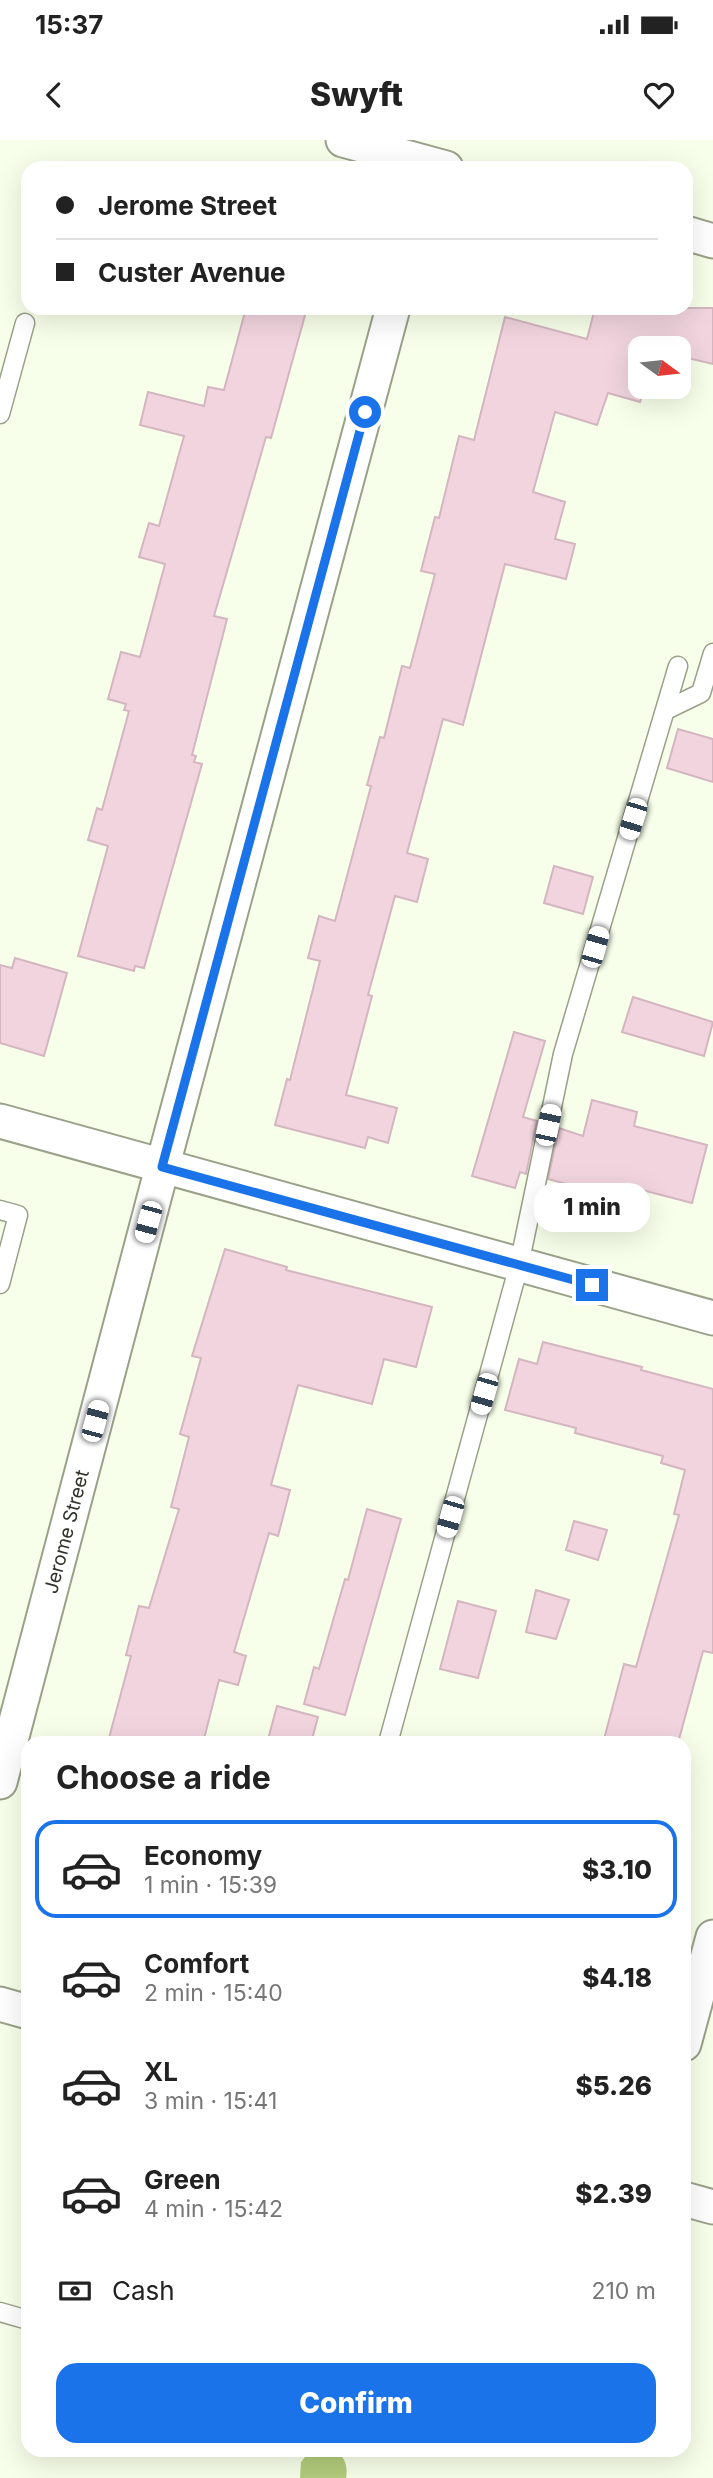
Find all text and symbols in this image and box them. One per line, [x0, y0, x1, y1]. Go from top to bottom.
text: 15:37 [35, 9, 103, 40]
text: Swyft [310, 75, 403, 114]
icon: back [35, 76, 73, 114]
icon: heart [640, 76, 678, 114]
text: Jerome Street [98, 190, 277, 221]
text: Custer Avenue [98, 257, 286, 288]
north arrow [628, 336, 691, 399]
map controls [628, 336, 691, 399]
route start [349, 396, 381, 428]
car [617, 796, 650, 842]
car [580, 924, 611, 970]
car [534, 1102, 563, 1148]
callout: 1 min [534, 1184, 650, 1232]
text: 1 min [563, 1193, 621, 1221]
car [133, 1199, 164, 1245]
route end [576, 1269, 608, 1301]
car [469, 1371, 500, 1417]
car [80, 1398, 111, 1444]
street label: Jerome Street [39, 1467, 94, 1596]
car [435, 1494, 466, 1540]
text: Choose a ride [56, 1758, 271, 1797]
icon: car [60, 1838, 123, 1901]
text: Economy [144, 1840, 262, 1871]
text: $3.10 [582, 1854, 652, 1885]
text: 1 min · 15:39 [144, 1871, 277, 1899]
icon: car [60, 1946, 123, 2009]
text: Comfort [144, 1948, 249, 1979]
text: $4.18 [582, 1962, 652, 1993]
text: 2 min · 15:40 [144, 1979, 283, 2007]
icon: car [60, 2054, 123, 2117]
text: XL [144, 2056, 178, 2087]
text: $5.26 [575, 2070, 652, 2101]
text: 3 min · 15:41 [144, 2087, 277, 2115]
icon: car [60, 2162, 123, 2225]
text: Green [144, 2164, 221, 2195]
text: $2.39 [575, 2178, 652, 2209]
text: 4 min · 15:42 [144, 2195, 283, 2223]
icon: cash [56, 2272, 94, 2310]
text: Cash [112, 2275, 175, 2306]
text: 210 m [591, 2277, 656, 2305]
button: Confirm [56, 2363, 656, 2443]

